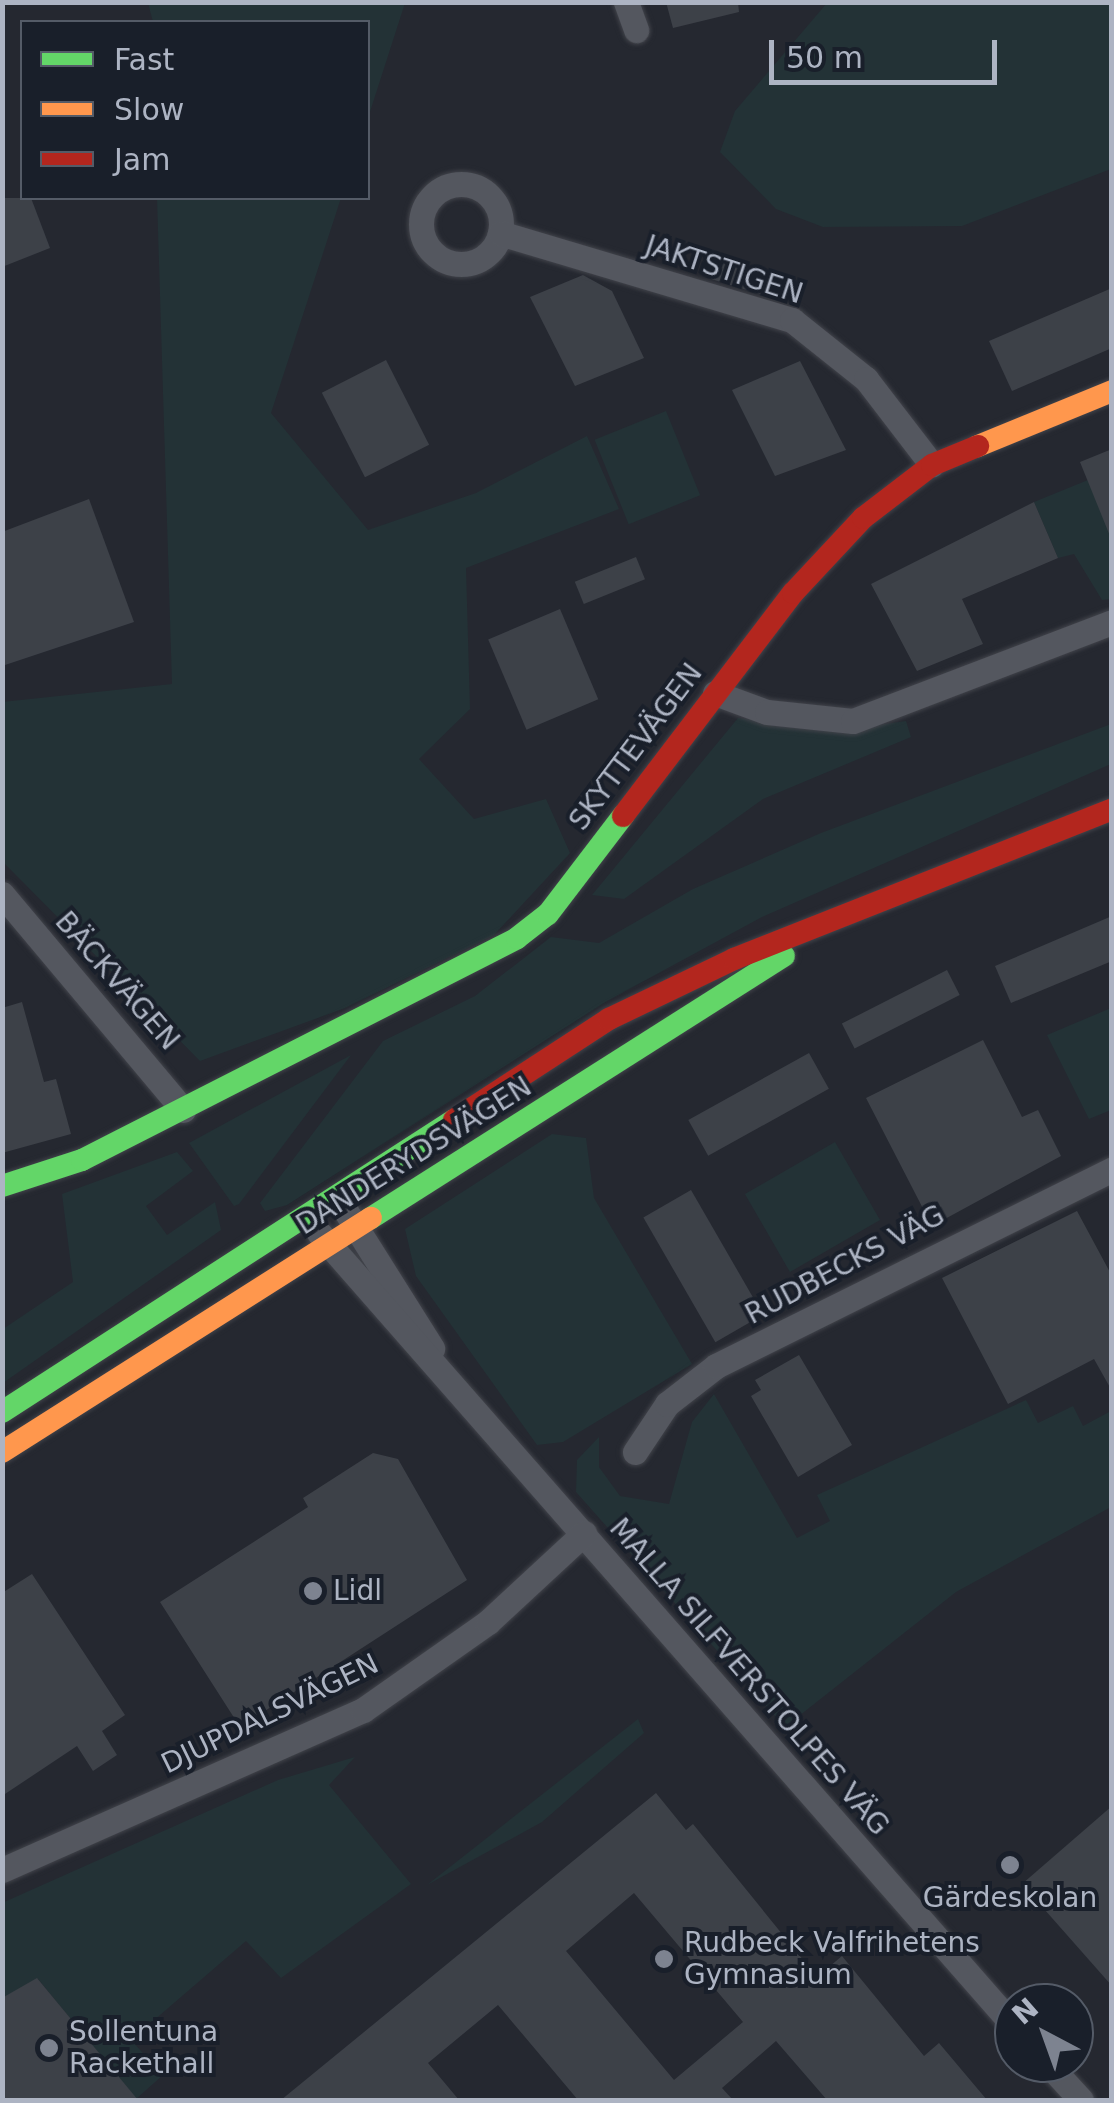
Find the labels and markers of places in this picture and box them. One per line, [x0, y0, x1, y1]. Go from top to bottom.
place label: Lidl [333, 1574, 382, 1608]
marker: Lidl [302, 1580, 324, 1602]
marker: Gärdeskolan [999, 1854, 1021, 1876]
place label: Gärdeskolan [923, 1881, 1097, 1915]
place label: Rudbeck Valfrihetens Gymnasium [684, 1926, 980, 1992]
marker: Rudbeck Valfrihetens Gymnasium [653, 1948, 675, 1970]
place label: Sollentuna Rackethall [69, 2015, 218, 2081]
marker: Sollentuna Rackethall [38, 2037, 60, 2059]

